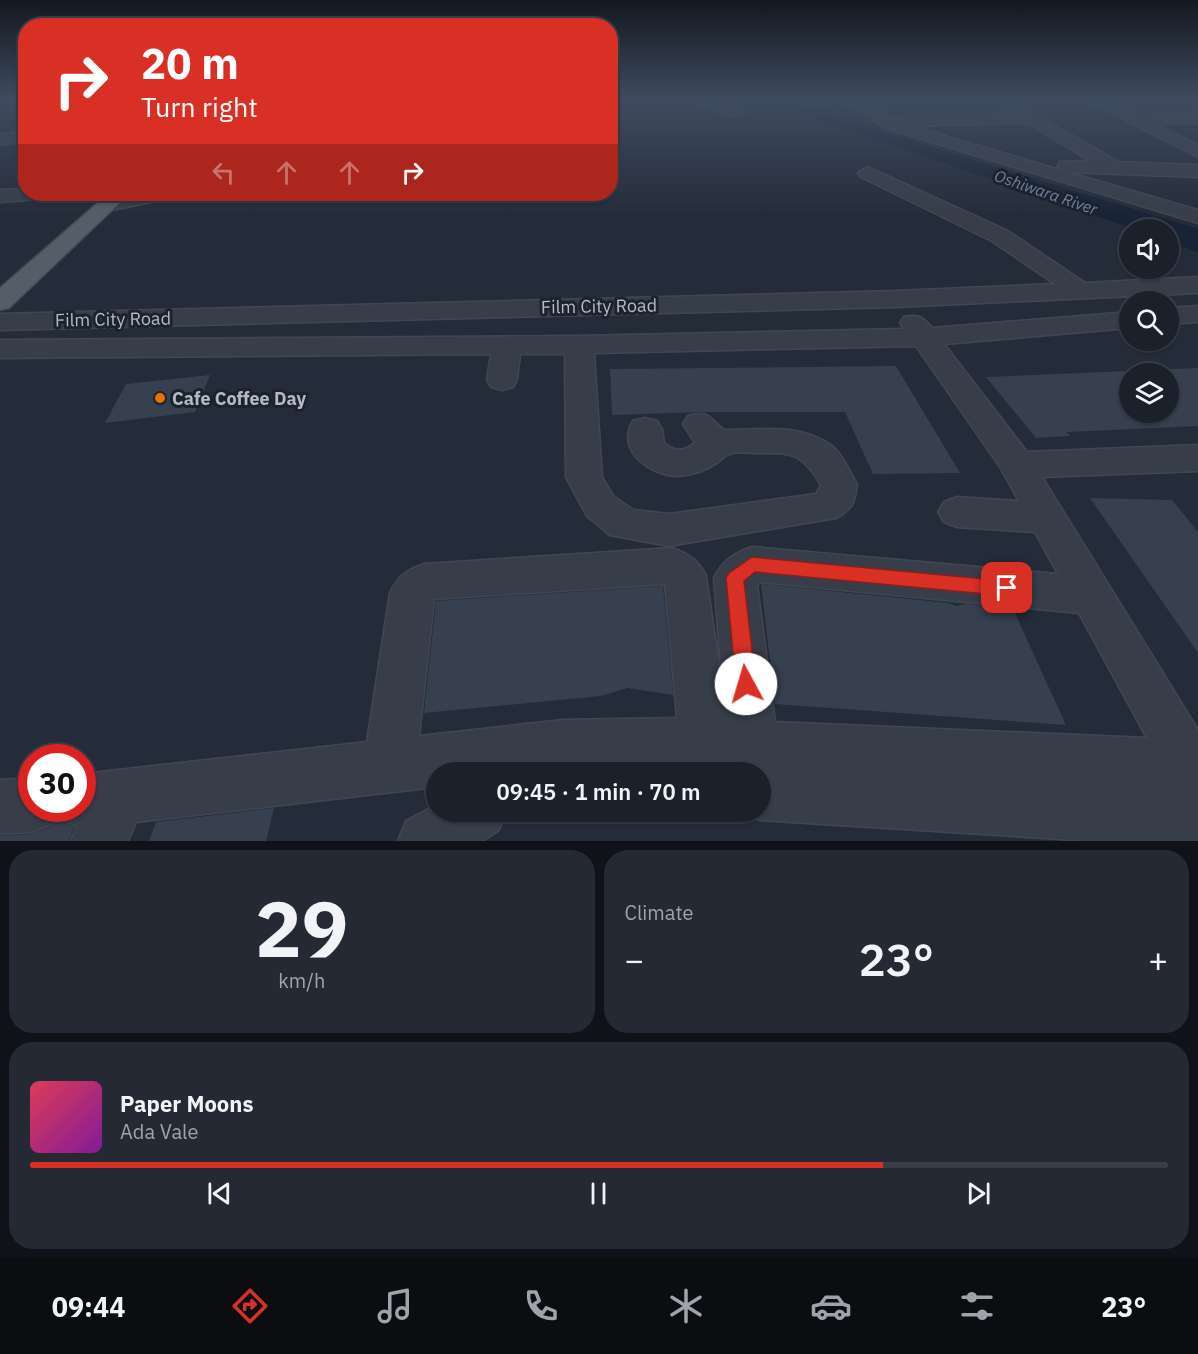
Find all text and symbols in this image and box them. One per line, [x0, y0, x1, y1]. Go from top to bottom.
text: 20 m [141, 36, 239, 91]
icon: right [42, 42, 120, 120]
text: Turn right [141, 89, 258, 124]
icon: left [207, 156, 240, 189]
icon: ahead [270, 156, 303, 189]
icon: ahead [333, 156, 366, 189]
icon: right [396, 156, 429, 189]
water label: Oshiwara River [992, 165, 1101, 219]
map controls [1119, 219, 1179, 423]
button: sound [1119, 219, 1179, 279]
button: search [1119, 291, 1179, 351]
street label: Film City Road [541, 293, 657, 319]
street label: Film City Road [55, 306, 171, 332]
button: layers [1119, 363, 1179, 423]
place label: Cafe Coffee Day [172, 387, 307, 410]
marker: Cafe Coffee Day [153, 391, 167, 405]
pin [981, 562, 1032, 613]
icon: arrive [990, 571, 1023, 604]
position arrow [714, 652, 778, 716]
speed limit sign: 30 [18, 744, 96, 822]
text: 09:45 · 1 min · 70 m [497, 777, 701, 806]
text: 29 [255, 877, 349, 978]
text: Climate [625, 899, 693, 926]
text: 23° [859, 930, 934, 988]
text: − [625, 938, 644, 981]
text: + [1148, 938, 1168, 981]
text: km/h [278, 967, 325, 994]
text: Paper Moons [120, 1089, 253, 1118]
text: Ada Vale [120, 1118, 199, 1145]
icon: previous [203, 1177, 236, 1210]
icon: pause [582, 1177, 615, 1210]
icon: next [962, 1177, 995, 1210]
icon: directions [229, 1285, 271, 1327]
icon: music [374, 1285, 416, 1327]
icon: phone [520, 1285, 562, 1327]
icon: climate [665, 1285, 707, 1327]
icon: car [810, 1285, 852, 1327]
icon: filters [956, 1285, 998, 1327]
text: 09:44 [52, 1289, 125, 1324]
text: 23° [1101, 1289, 1146, 1324]

